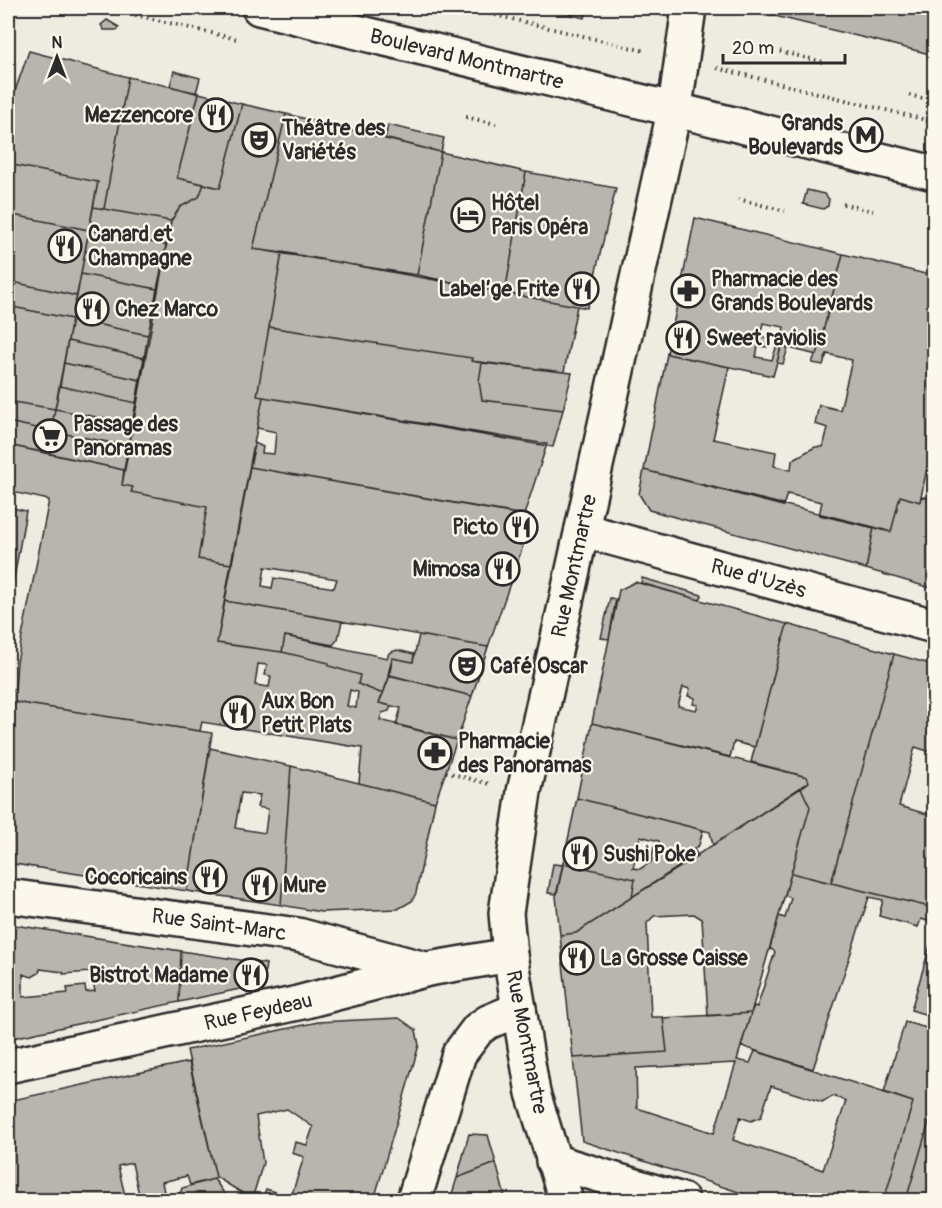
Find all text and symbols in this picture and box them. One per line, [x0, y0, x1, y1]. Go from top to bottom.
street label: Boulevard Montmartre [367, 23, 567, 96]
north arrow [27, 27, 87, 87]
scale bar [723, 27, 844, 65]
text: N [52, 33, 63, 53]
text: 20 m [732, 37, 774, 60]
restaurant icon: Mezzencore [198, 97, 234, 133]
place label: Mezzencore [84, 102, 194, 129]
place label: Grands Boulevards [748, 110, 844, 161]
place label: Théâtre des Variétés [281, 115, 386, 166]
metro station icon: Grands Boulevards [848, 117, 884, 153]
theatre icon: Théâtre des Variétés [241, 122, 277, 158]
place label: Hôtel Paris Opéra [491, 190, 589, 241]
hotel icon: Hôtel Paris Opéra [450, 197, 486, 233]
place label: Canard et Champagne [88, 221, 192, 272]
restaurant icon: Canard et Champagne [47, 228, 83, 264]
place label: Pharmacie des Grands Boulevards [711, 266, 873, 317]
restaurant icon: Label’ge Frite [564, 271, 600, 307]
pharmacy icon: Pharmacie des Grands Boulevards [670, 273, 706, 309]
place label: Label’ge Frite [439, 276, 560, 303]
restaurant icon: Chez Marco [74, 291, 110, 327]
place label: Chez Marco [115, 296, 219, 323]
restaurant icon: Sweet raviolis [665, 320, 701, 356]
place label: Sweet raviolis [706, 325, 827, 352]
place label: Passage des Panoramas [73, 411, 178, 462]
supermarket icon: Passage des Panoramas [32, 418, 68, 454]
street label: Rue Montmartre [545, 491, 603, 640]
restaurant icon: Picto [503, 509, 539, 545]
place label: Picto [452, 514, 499, 541]
restaurant icon: Mimosa [485, 551, 521, 587]
street label: Rue d'Uzès [708, 553, 810, 605]
place label: Mimosa [413, 556, 480, 583]
theatre icon: Café Oscar [449, 648, 485, 684]
place label: Café Oscar [490, 653, 588, 680]
place label: Aux Bon Petit Plats [261, 688, 352, 739]
restaurant icon: Aux Bon Petit Plats [220, 695, 256, 731]
place label: Pharmacie des Panoramas [458, 728, 592, 779]
pharmacy icon: Pharmacie des Panoramas [417, 735, 453, 771]
restaurant icon: Sushi Poke [562, 836, 598, 872]
place label: Sushi Poke [603, 841, 696, 868]
restaurant icon: Cocoricains [192, 859, 228, 895]
place label: Cocoricains [85, 864, 188, 891]
restaurant icon: Mure [242, 867, 278, 903]
place label: Mure [283, 872, 327, 899]
street label: Rue Saint-Marc [150, 902, 288, 947]
restaurant icon: La Grosse Caisse [559, 940, 595, 976]
place label: La Grosse Caisse [600, 945, 748, 972]
restaurant icon: Bistrot Madame [233, 957, 269, 993]
place label: Bistrot Madame [89, 962, 229, 989]
street label: Rue Montmartre [499, 968, 554, 1117]
street label: Rue Feydeau [202, 987, 315, 1037]

